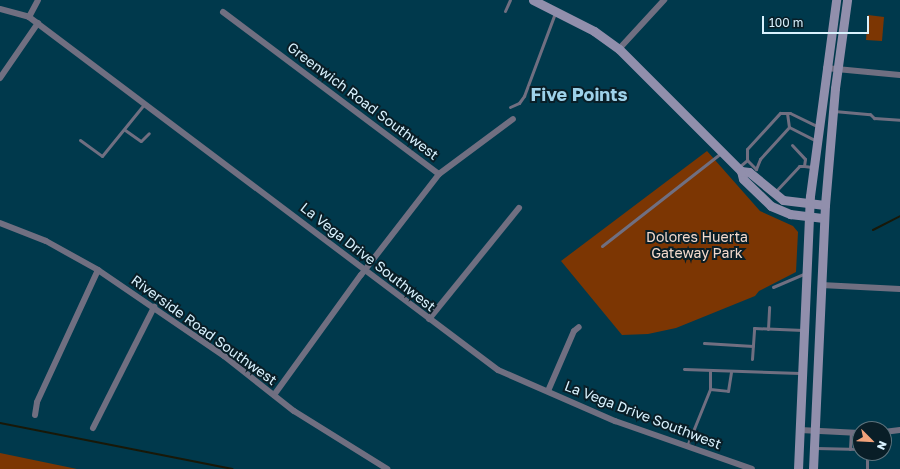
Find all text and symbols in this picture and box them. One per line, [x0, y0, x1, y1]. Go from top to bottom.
scale bar [764, 8, 871, 34]
text: 100 m [769, 15, 803, 30]
street label: Greenwich Road Southwest [284, 39, 442, 163]
district label: Five Points [530, 83, 628, 105]
street label: La Vega Drive Southwest [297, 199, 439, 315]
park label: Dolores Huerta Gateway Park [646, 229, 748, 262]
street label: Riverside Road Southwest [128, 272, 280, 388]
street label: La Vega Drive Southwest [562, 377, 724, 453]
north arrow [852, 421, 892, 461]
text: N [875, 439, 890, 452]

